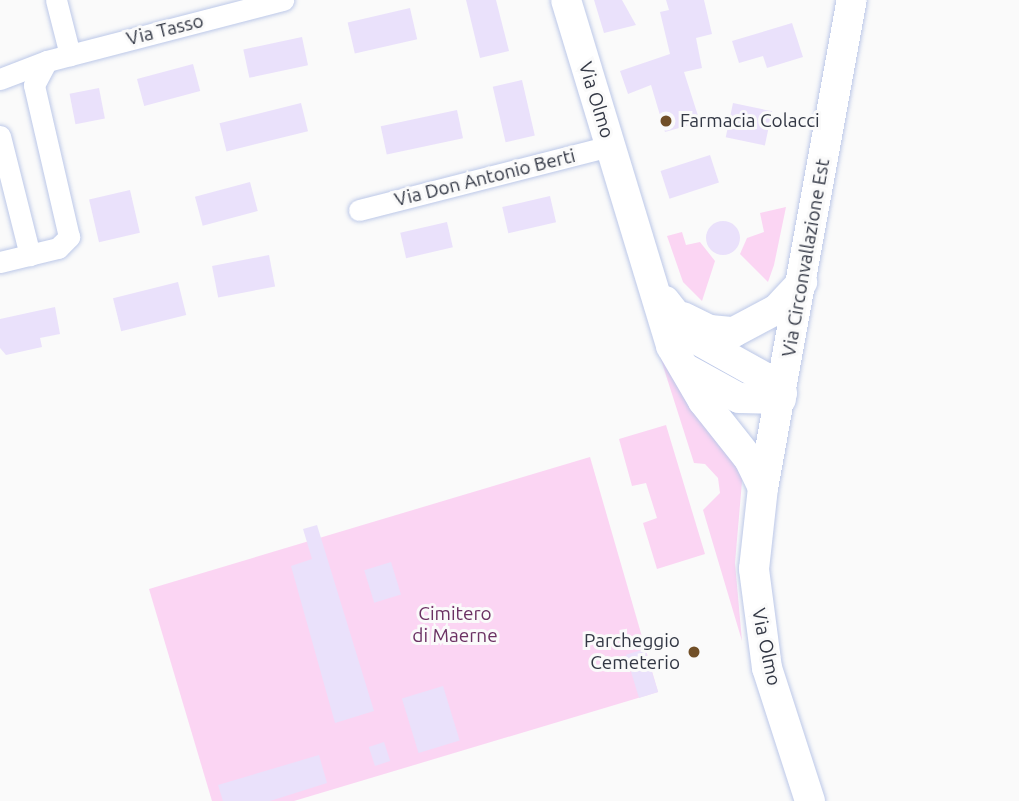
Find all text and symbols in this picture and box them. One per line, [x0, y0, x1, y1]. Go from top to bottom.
street label: Via Tasso [124, 9, 206, 51]
street label: Via Olmo [574, 59, 618, 141]
place label: Farmacia Colacci [680, 110, 820, 132]
marker: Farmacia Colacci [658, 113, 674, 129]
street label: Via Don Antonio Berti [392, 144, 578, 212]
street label: Via Circonvallazione Est [777, 157, 835, 359]
park label: Cimitero di Maerne [412, 603, 498, 647]
street label: Via Olmo [747, 606, 785, 688]
place label: Parcheggio Cemeterio [584, 630, 680, 674]
marker: Parcheggio Cemeterio [686, 644, 702, 660]

